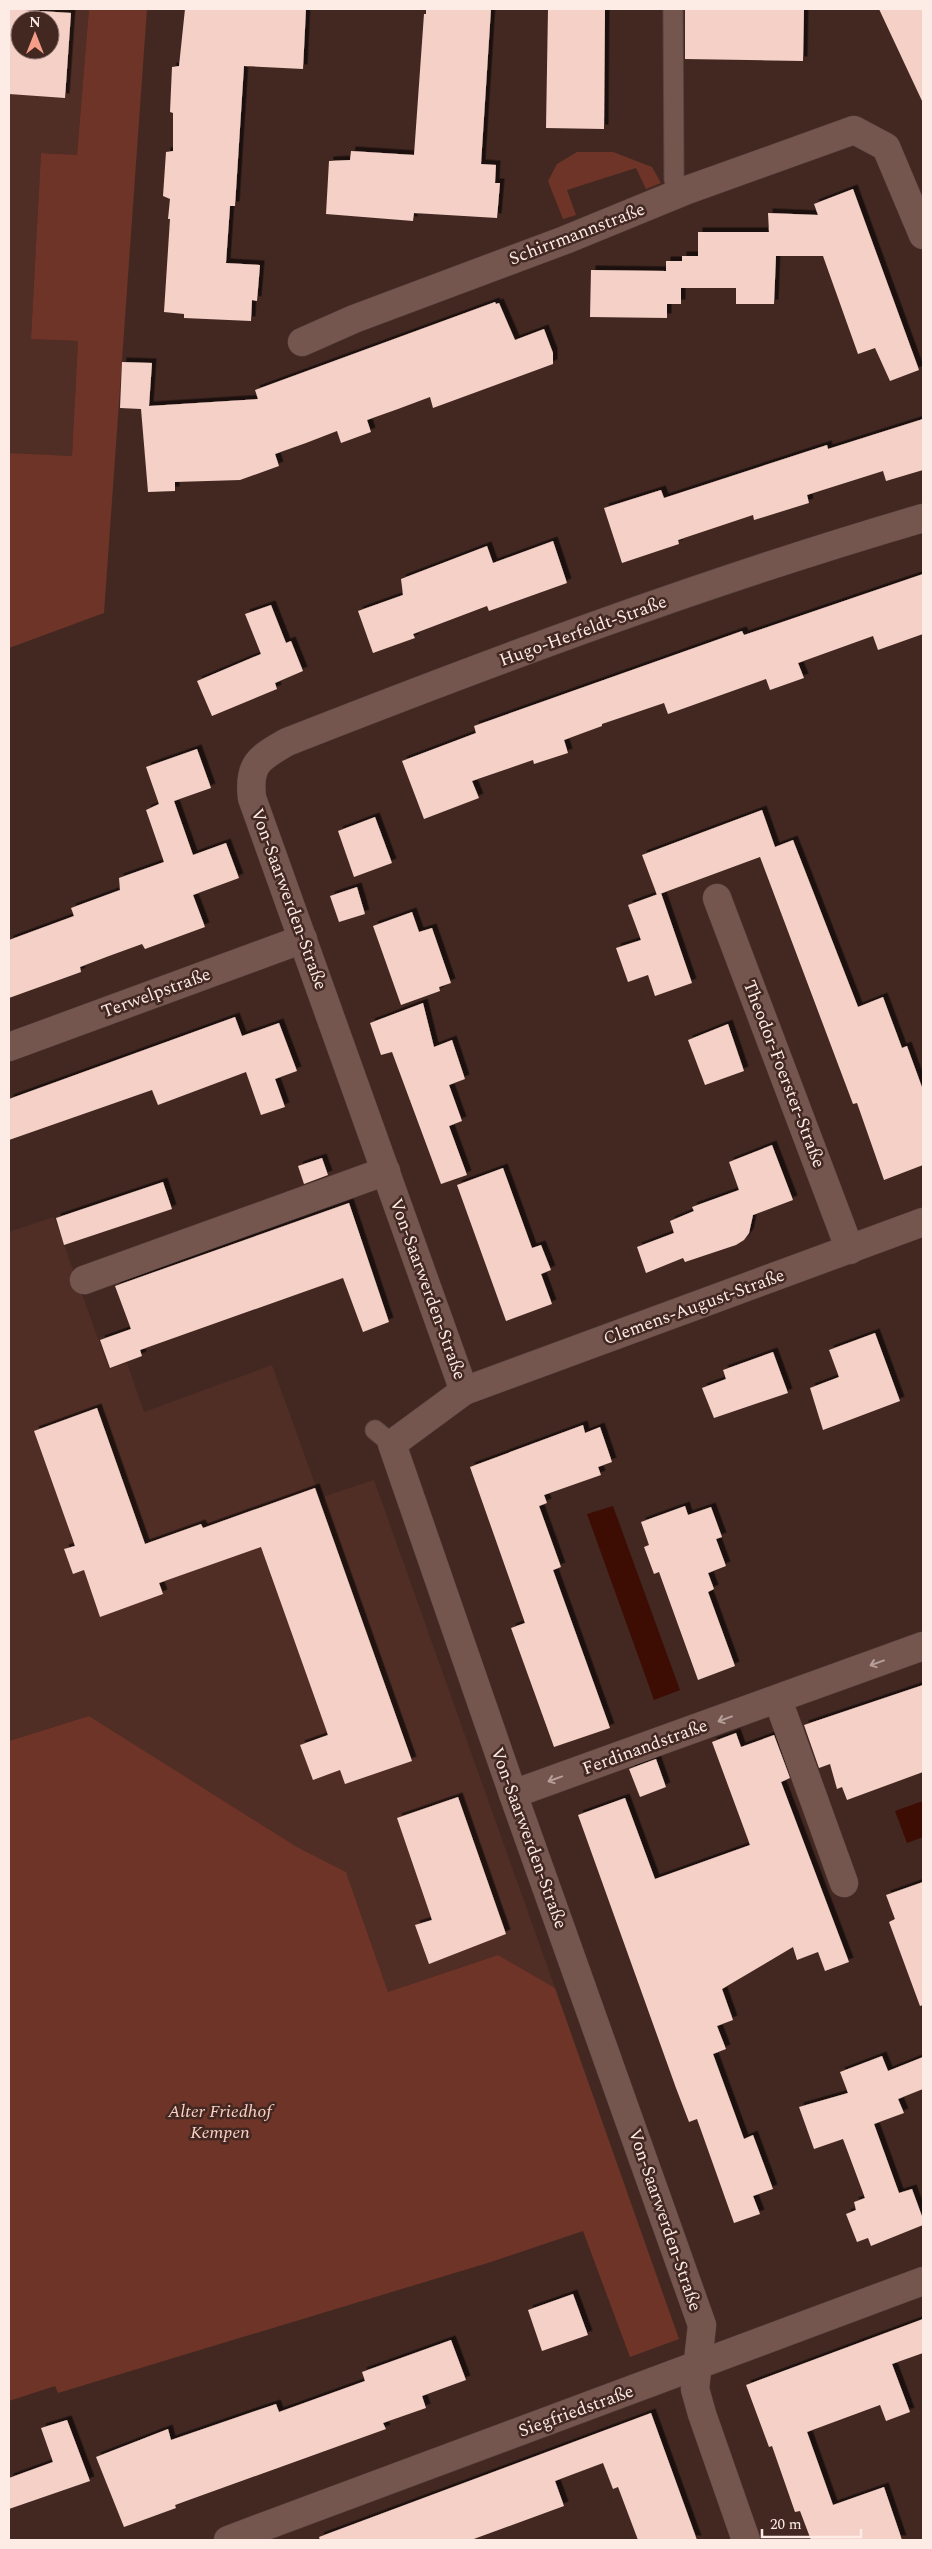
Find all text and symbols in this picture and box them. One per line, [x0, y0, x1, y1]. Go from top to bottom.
north arrow [10, 10, 60, 60]
text: N [29, 12, 41, 33]
street label: Schirrmannstraße [505, 196, 649, 272]
street label: Hugo-Herfeldt-Straße [495, 588, 671, 674]
street label: Von-Saarwerden-Straße [244, 804, 334, 994]
street label: Terwelpstraße [97, 961, 215, 1025]
street label: Theodor-Foerster-Straße [736, 976, 832, 1172]
street label: Von-Saarwerden-Straße [383, 1194, 473, 1384]
street label: Clemens-August-Straße [600, 1262, 788, 1352]
one-way arrow [870, 1659, 886, 1668]
street label: Ferdinandstraße [579, 1712, 711, 1782]
one-way arrow [717, 1715, 733, 1724]
street label: Von-Saarwerden-Straße [484, 1743, 574, 1933]
one-way arrow [548, 1775, 563, 1784]
park label: Alter Friedhof Kempen [167, 2098, 275, 2146]
street label: Von-Saarwerden-Straße [621, 2125, 709, 2315]
street label: Siegfriedstraße [514, 2378, 638, 2444]
scale bar [762, 2506, 861, 2538]
text: 20 m [770, 2513, 802, 2536]

